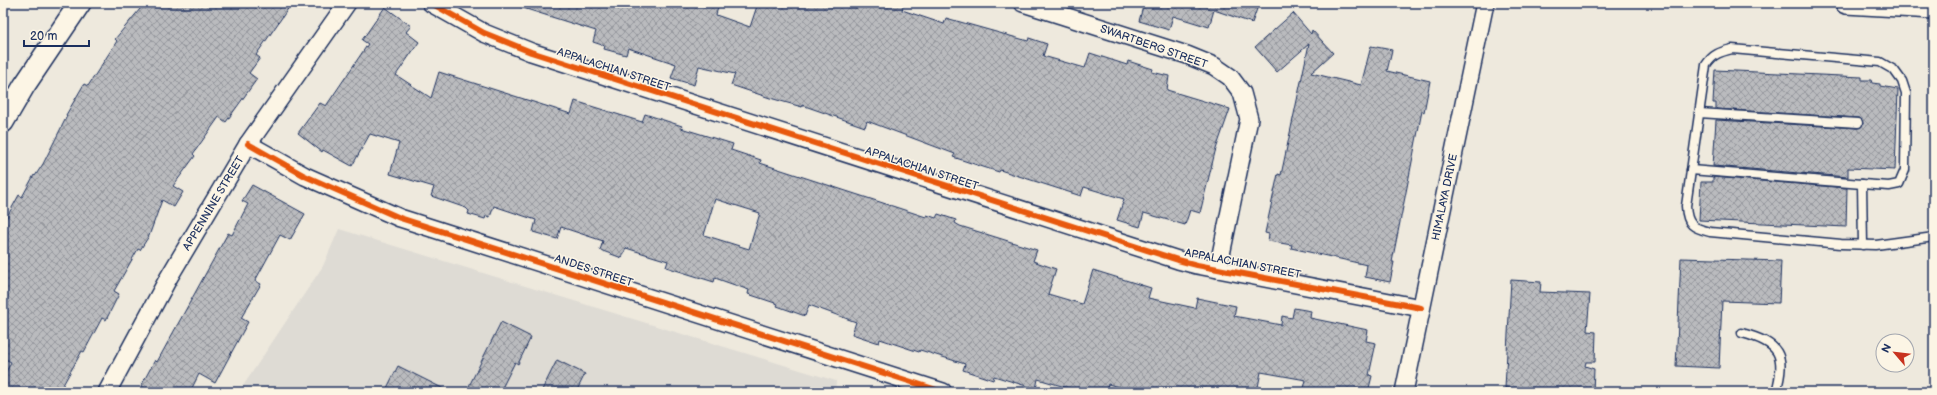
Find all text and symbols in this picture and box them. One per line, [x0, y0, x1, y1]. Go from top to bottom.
scale bar [24, 22, 89, 48]
street label: SWARTBERG STREET [1098, 22, 1210, 71]
text: 20 m [30, 29, 57, 44]
street label: APPALACHIAN STREET [556, 45, 672, 94]
street label: APPALACHIAN STREET [864, 144, 980, 193]
street label: APPENNINE STREET [180, 153, 247, 253]
street label: HIMALAYA DRIVE [1429, 153, 1460, 242]
street label: APPALACHIAN STREET [1184, 246, 1303, 281]
street label: ANDES STREET [553, 252, 635, 289]
north arrow [1875, 333, 1915, 373]
text: N [1879, 342, 1894, 355]

